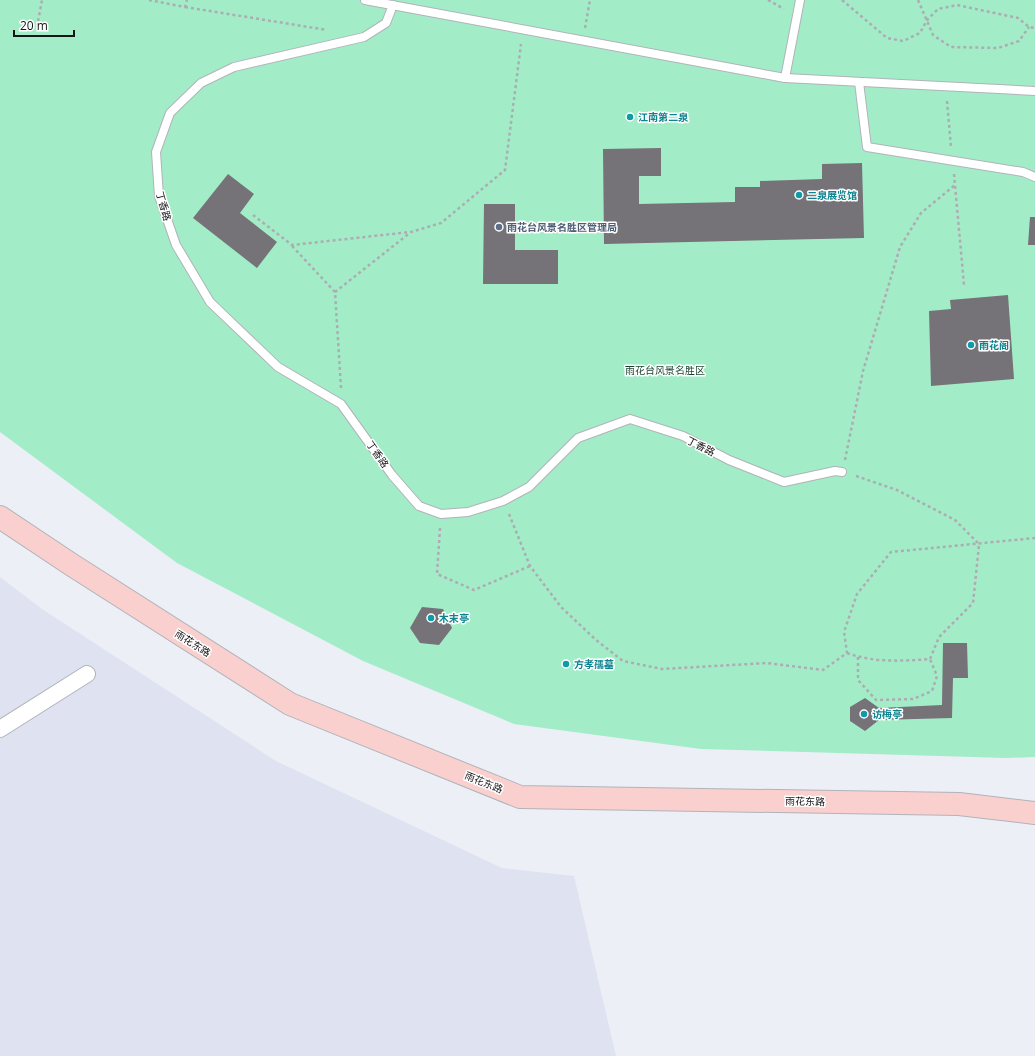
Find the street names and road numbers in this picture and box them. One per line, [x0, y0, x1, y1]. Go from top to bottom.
street label: 丁香路 [153, 190, 175, 222]
street label: 丁香路 [684, 433, 718, 459]
street label: 丁香路 [364, 438, 392, 470]
street label: 雨花东路 [172, 626, 214, 660]
street label: 雨花东路 [463, 768, 505, 796]
street label: 雨花东路 [785, 794, 825, 808]

